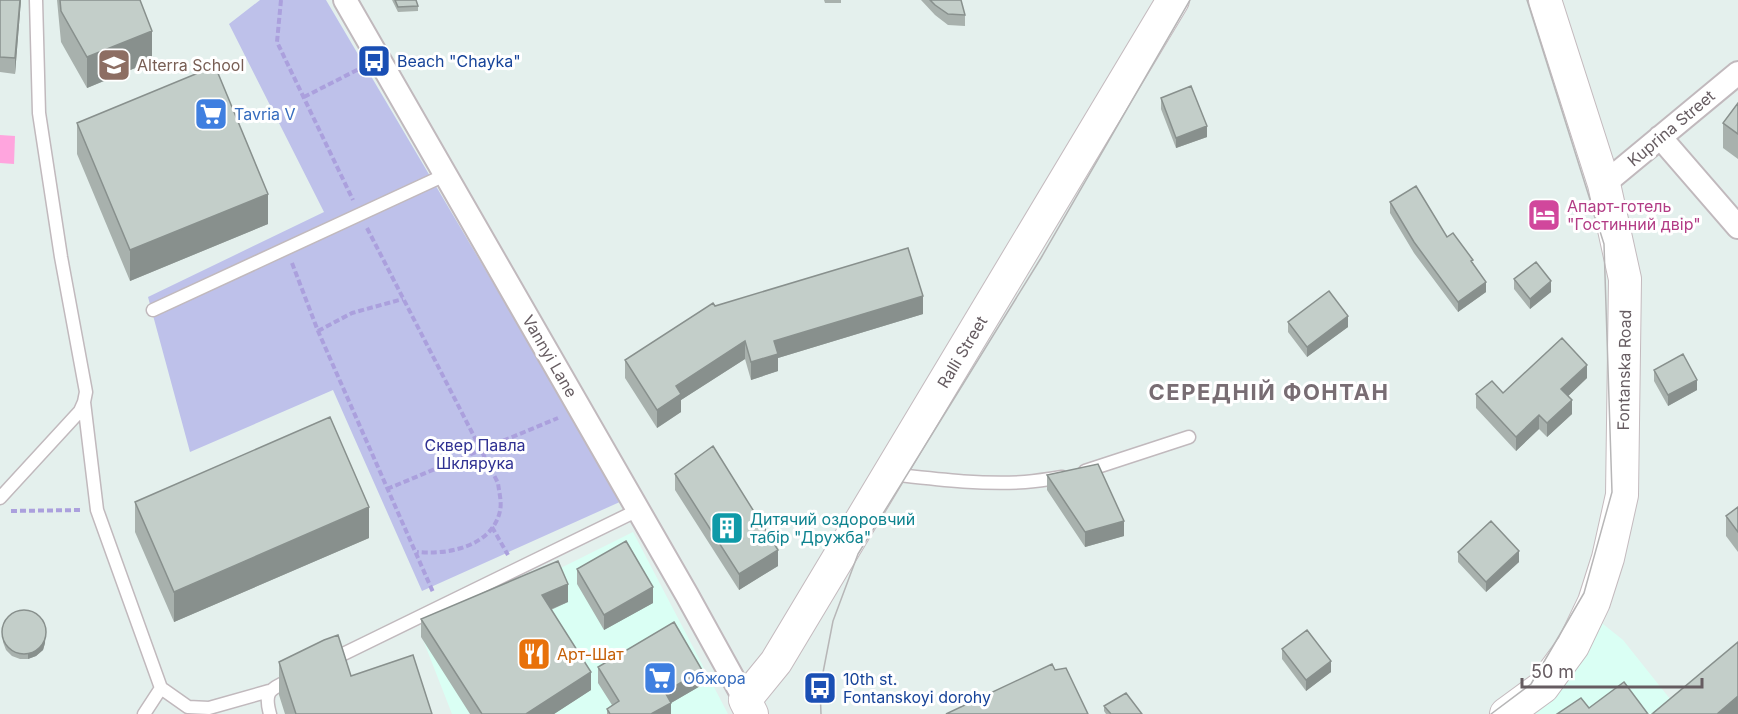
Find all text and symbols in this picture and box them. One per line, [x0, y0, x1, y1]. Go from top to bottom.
bus stop icon: Beach "Chayka" [356, 43, 392, 79]
school or university icon: Alterra School [96, 47, 132, 83]
place label: Beach "Chayka" [397, 51, 521, 71]
place label: Alterra School [137, 55, 244, 75]
street label: Kuprina Street [1623, 86, 1719, 170]
supermarket icon: Tavria V [193, 96, 229, 132]
place label: Tavria V [234, 104, 296, 124]
place label: Апарт-готель "Гостинний двір" [1567, 196, 1701, 234]
hotel icon: Апарт-готель "Гостинний двір" [1526, 197, 1562, 233]
street label: Fontanska Road [1613, 309, 1635, 431]
street label: Vannyi Lane [518, 311, 582, 401]
street label: Ralli Street [933, 312, 991, 392]
district label: СЕРЕДНІЙ ФОНТАН [1149, 379, 1389, 405]
park label: Сквер Павла Шклярука [424, 435, 526, 473]
place label: Дитячий оздоровчий табір "Дружба" [750, 509, 915, 547]
building icon: Дитячий оздоровчий табір "Дружба" [709, 510, 745, 546]
restaurant icon: Арт-Шат [516, 636, 552, 672]
place label: Арт-Шат [557, 644, 624, 664]
scale bar [1522, 651, 1702, 689]
supermarket icon: Обжора [642, 660, 678, 696]
text: 50 m [1531, 661, 1574, 682]
place label: Обжора [683, 668, 746, 688]
place label: 10th st. Fontanskoyi dorohy [843, 669, 991, 707]
bus stop icon: 10th st. Fontanskoyi dorohy [802, 670, 838, 706]

